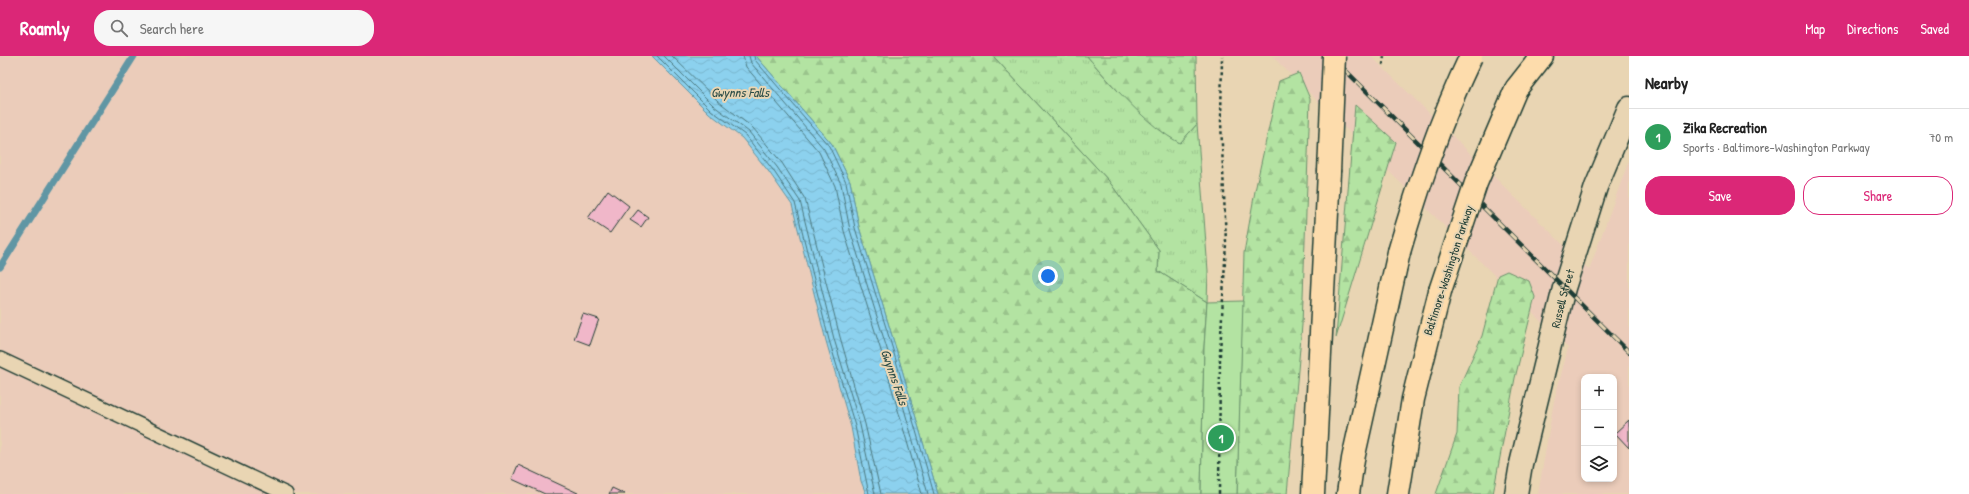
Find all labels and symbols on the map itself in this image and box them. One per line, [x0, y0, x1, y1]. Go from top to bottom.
water label: Gwynns Falls [711, 83, 770, 101]
street label: Baltimore-Washington Parkway [1419, 203, 1477, 337]
your location [1038, 266, 1058, 286]
street label: Russell Street [1546, 266, 1578, 330]
water label: Gwynns Falls [877, 347, 913, 408]
pin: 1 [1208, 423, 1234, 453]

